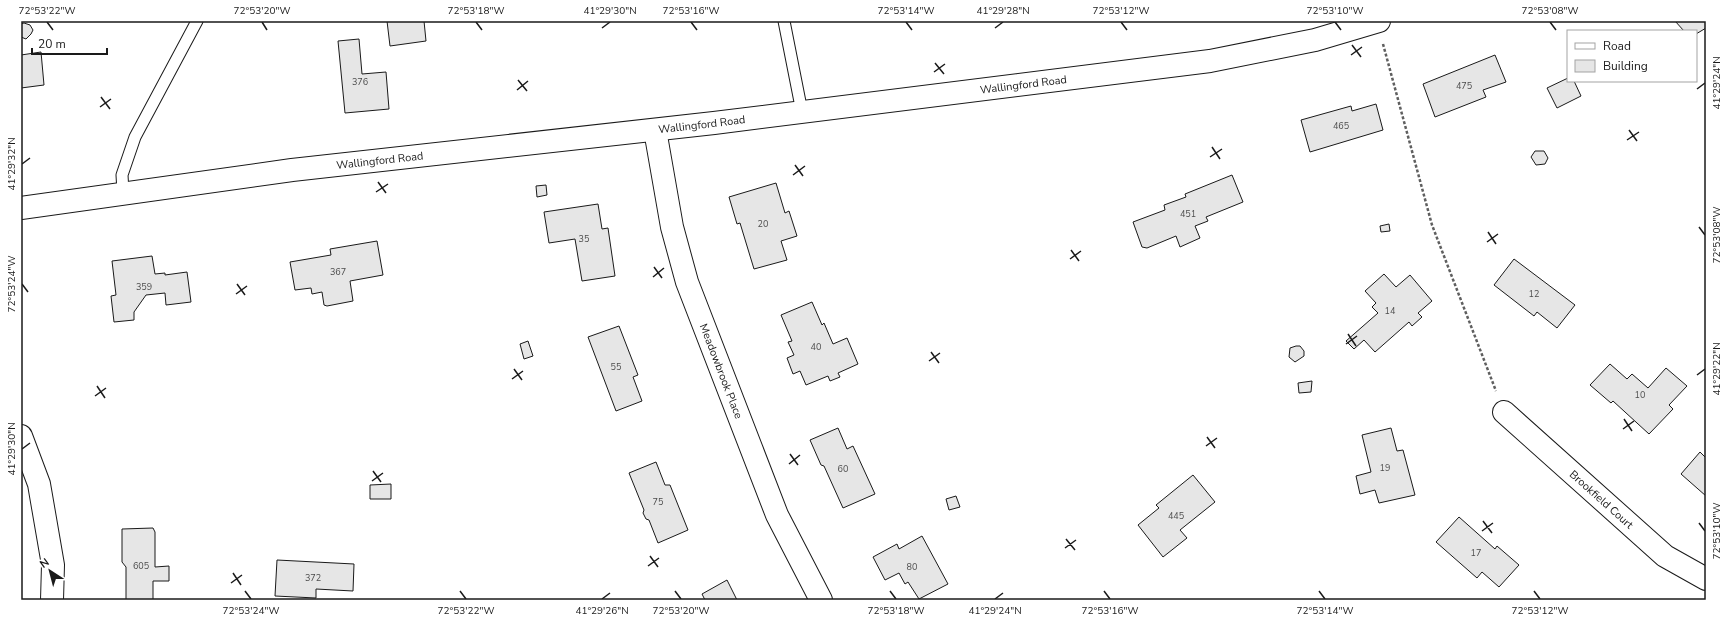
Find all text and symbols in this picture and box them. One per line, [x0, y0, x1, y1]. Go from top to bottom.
text: 72°53'22"W [19, 4, 75, 18]
text: 72°53'20"W [234, 4, 290, 18]
text: 72°53'18"W [448, 4, 504, 18]
text: 41°29'30"N [583, 4, 637, 18]
text: 72°53'16"W [663, 4, 719, 18]
text: 72°53'14"W [878, 4, 934, 18]
text: 41°29'28"N [976, 4, 1030, 18]
text: 72°53'12"W [1093, 4, 1149, 18]
text: 72°53'10"W [1307, 4, 1363, 18]
text: 72°53'08"W [1522, 4, 1578, 18]
scale bar [32, 30, 107, 56]
legend [1567, 30, 1697, 82]
text: 20 m [38, 36, 66, 52]
text: Road [1603, 38, 1631, 54]
text: 41°29'24"N [1710, 56, 1724, 110]
text: Building [1603, 58, 1648, 74]
street label: Wallingford Road [979, 72, 1068, 98]
house number: 376 [352, 76, 368, 88]
house number: 475 [1456, 80, 1472, 92]
street label: Wallingford Road [658, 112, 746, 137]
house number: 465 [1333, 120, 1349, 132]
text: 41°29'32"N [5, 137, 19, 191]
street label: Wallingford Road [336, 148, 424, 173]
text: 72°53'08"W [1710, 207, 1724, 263]
house number: 451 [1180, 208, 1196, 220]
house number: 20 [758, 218, 768, 230]
house number: 35 [579, 233, 589, 245]
text: 72°53'24"W [5, 256, 19, 312]
house number: 367 [330, 266, 346, 278]
house number: 359 [136, 281, 152, 293]
house number: 12 [1529, 288, 1539, 300]
house number: 14 [1385, 305, 1396, 317]
street label: Meadowbrook Place [696, 322, 746, 421]
house number: 40 [811, 341, 821, 353]
text: 41°29'22"N [1710, 342, 1724, 396]
house number: 55 [611, 361, 621, 373]
house number: 10 [1635, 389, 1645, 401]
text: 41°29'30"N [5, 422, 19, 476]
house number: 19 [1380, 462, 1390, 474]
house number: 60 [838, 463, 848, 475]
street label: Brookfield Court [1566, 467, 1637, 532]
house number: 75 [653, 496, 663, 508]
text: 72°53'10"W [1710, 503, 1724, 559]
house number: 445 [1168, 510, 1184, 522]
house number: 17 [1471, 547, 1481, 559]
north arrow [30, 551, 70, 591]
text: N [37, 555, 52, 572]
house number: 605 [133, 560, 149, 572]
house number: 80 [907, 561, 917, 573]
house number: 372 [305, 572, 321, 584]
text: 72°53'24"W [223, 604, 279, 618]
text: 72°53'22"W [438, 604, 494, 618]
text: 41°29'26"N [575, 604, 629, 618]
text: 72°53'20"W [653, 604, 709, 618]
text: 72°53'18"W [868, 604, 924, 618]
text: 41°29'24"N [968, 604, 1022, 618]
text: 72°53'16"W [1082, 604, 1138, 618]
text: 72°53'14"W [1297, 604, 1353, 618]
text: 72°53'12"W [1512, 604, 1568, 618]

